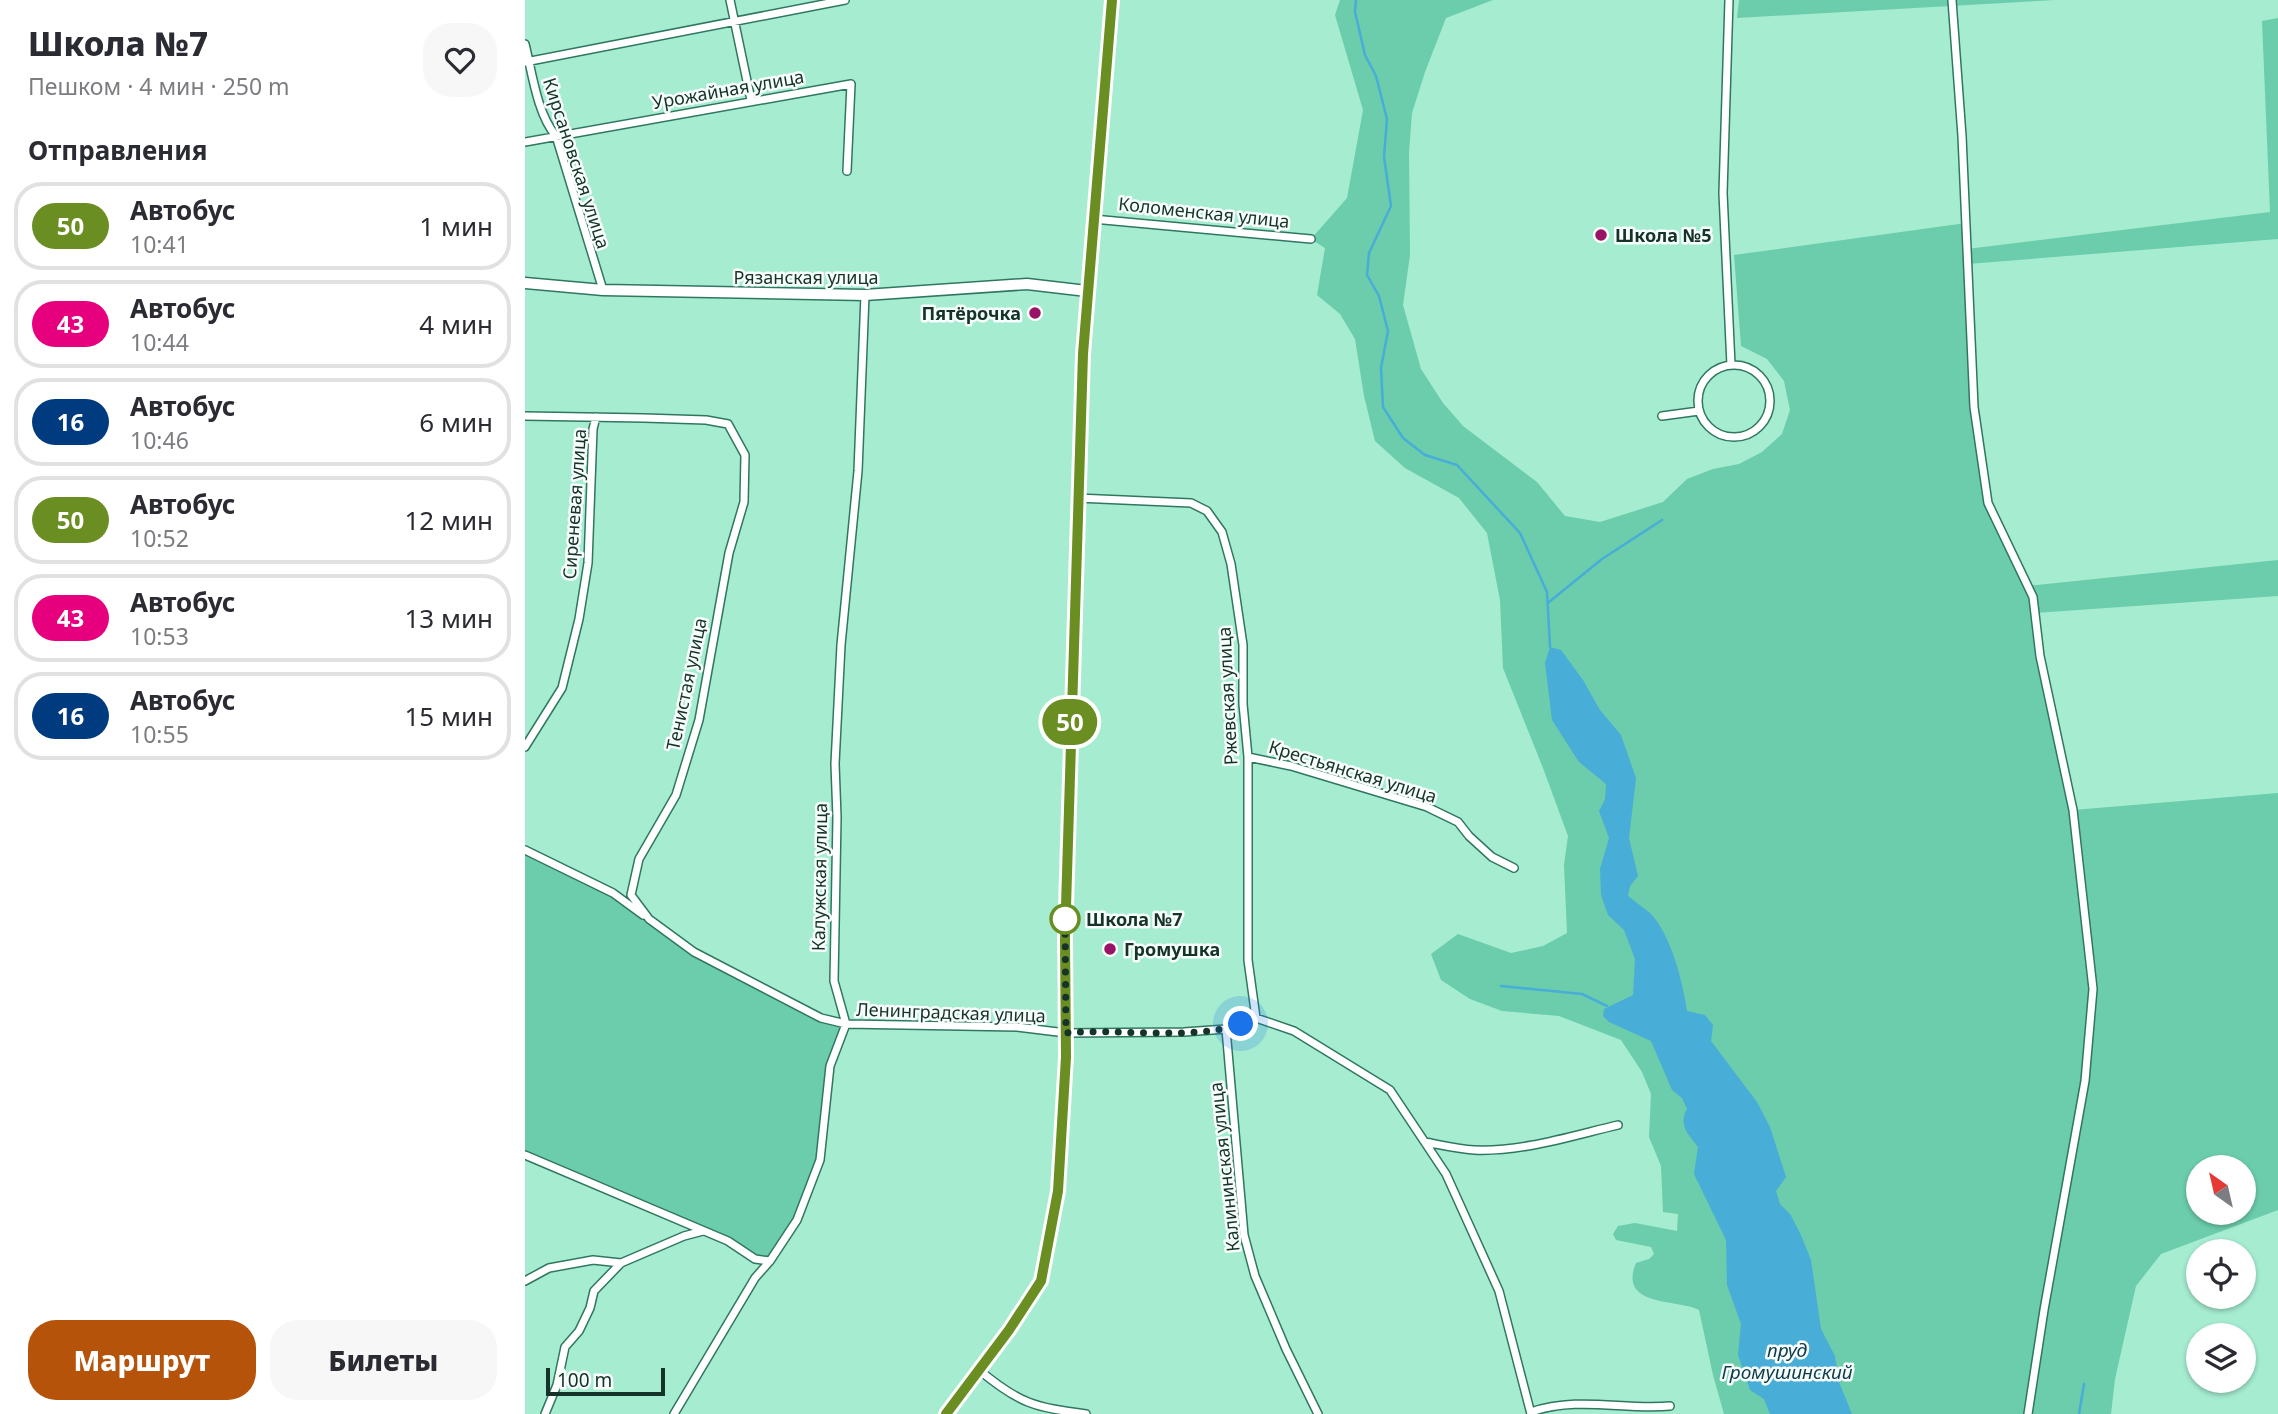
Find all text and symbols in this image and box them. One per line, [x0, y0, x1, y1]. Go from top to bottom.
text: Школа №7 [28, 21, 208, 66]
button: heart [423, 23, 497, 97]
street label: Урожайная улица [650, 64, 806, 114]
text: Пешком · 4 мин · 250 m [28, 70, 290, 102]
street label: Кирсановская улица [538, 74, 616, 252]
text: Отправления [28, 132, 207, 168]
street label: Коломенская улица [1117, 191, 1291, 233]
text: Автобус [130, 192, 235, 228]
text: 1 мин [419, 208, 493, 244]
text: 50 [57, 209, 84, 242]
place label: Школа №5 [1615, 223, 1712, 247]
marker: Школа №5 [1593, 227, 1609, 243]
text: 10:41 [130, 228, 189, 260]
street label: Рязанская улица [733, 265, 879, 289]
text: Автобус [130, 290, 235, 326]
place label: Пятёрочка [922, 301, 1021, 325]
marker: Пятёрочка [1027, 305, 1043, 321]
text: 4 мин [419, 306, 493, 342]
text: 43 [57, 307, 84, 340]
text: 10:44 [130, 326, 189, 358]
text: Автобус [130, 388, 235, 424]
text: 6 мин [419, 404, 493, 440]
text: 16 [57, 405, 84, 438]
text: 10:46 [130, 424, 189, 456]
street label: Сиреневая улица [557, 428, 591, 580]
text: Автобус [130, 486, 235, 522]
text: 12 мин [404, 502, 493, 538]
text: 50 [57, 503, 84, 536]
text: 10:52 [130, 522, 189, 554]
text: Автобус [130, 584, 235, 620]
text: 13 мин [404, 600, 493, 636]
text: 43 [57, 601, 84, 634]
street label: Тенистая улица [660, 616, 712, 752]
text: 10:53 [130, 620, 189, 652]
street label: Ржевская улица [1211, 626, 1243, 766]
text: Автобус [130, 682, 235, 718]
text: 15 мин [404, 698, 493, 734]
text: 16 [57, 699, 84, 732]
line badge: 50 [1039, 699, 1101, 745]
text: 50 [1056, 705, 1084, 738]
text: 10:55 [130, 718, 189, 750]
street label: Крестьянская улица [1266, 734, 1440, 808]
street label: Калужская улица [806, 803, 832, 951]
marker: Школа №7 [1050, 904, 1080, 934]
place label: Школа №7 [1086, 907, 1183, 931]
place label: Громушка [1124, 937, 1220, 961]
marker: Громушка [1102, 941, 1118, 957]
street label: Ленинградская улица [856, 997, 1046, 1027]
your location [1223, 1006, 1258, 1041]
street label: Калининская улица [1203, 1081, 1245, 1253]
north arrow [2186, 1155, 2256, 1225]
map controls [2186, 1155, 2256, 1393]
button: locate [2186, 1239, 2256, 1309]
button: Маршрут [28, 1320, 256, 1400]
button: Билеты [270, 1320, 497, 1400]
button: layers [2186, 1323, 2256, 1393]
water label: пруд Громушинский [1721, 1337, 1853, 1385]
scale bar [546, 1365, 665, 1397]
text: 100 m [557, 1367, 612, 1393]

